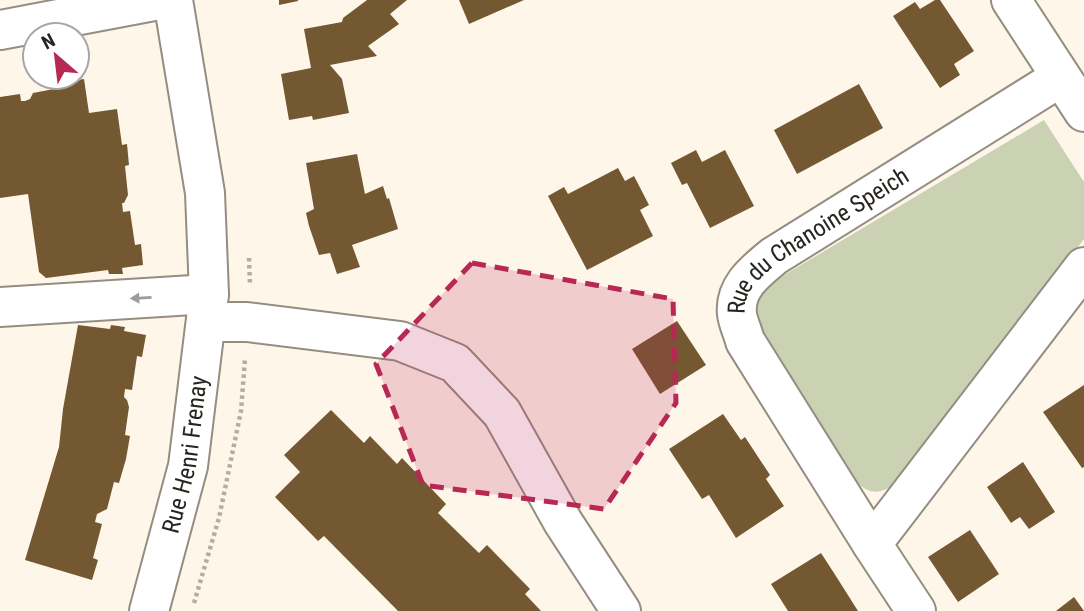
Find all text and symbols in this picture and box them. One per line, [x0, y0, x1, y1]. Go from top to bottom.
north arrow [21, 21, 91, 91]
text: N [38, 29, 59, 54]
street label: Rue du Chanoine Speich [723, 161, 914, 314]
one-way arrow [130, 293, 152, 304]
street label: Rue Henri Frenay [157, 374, 213, 536]

